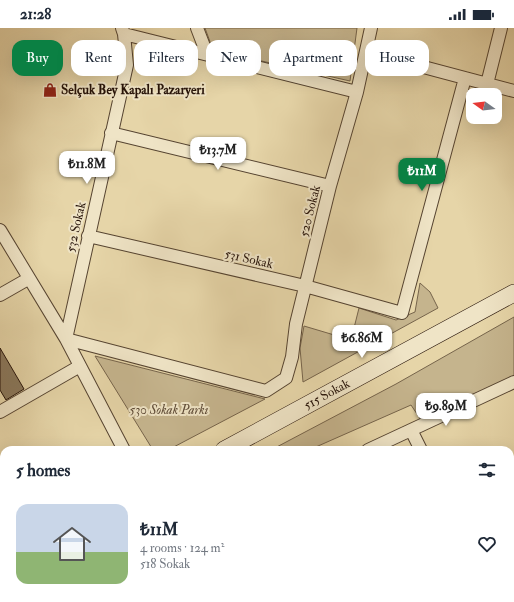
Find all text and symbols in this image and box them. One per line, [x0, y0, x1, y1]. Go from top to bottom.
text: 21:28 [20, 5, 51, 24]
chip: Buy [12, 40, 63, 76]
chip: Rent [71, 40, 126, 76]
chip: Filters [134, 40, 198, 76]
chip: New [206, 40, 261, 76]
chip: Apartment [269, 40, 357, 76]
chip: House [365, 40, 429, 76]
shop icon: Selçuk Bey Kapalı Pazaryeri [42, 82, 58, 98]
place label: Selçuk Bey Kapalı Pazaryeri [61, 82, 205, 99]
north arrow [466, 88, 502, 124]
map controls [466, 88, 502, 124]
pin: ₺13.7M [185, 137, 251, 171]
text: ₺13.7M [199, 142, 237, 158]
pin: ₺11.8M [54, 151, 120, 185]
text: ₺11.8M [68, 156, 106, 172]
pin: ₺11M [398, 158, 446, 192]
text: ₺11M [407, 163, 437, 179]
street label: 520 Sokak [296, 183, 324, 239]
street label: 532 Sokak [62, 200, 90, 254]
street label: 531 Sokak [223, 246, 276, 273]
pin: ₺6.86M [329, 325, 395, 359]
text: ₺6.86M [341, 330, 383, 346]
street label: 515 Sokak [301, 375, 353, 413]
pin: ₺9.89M [413, 393, 479, 427]
text: ₺9.89M [425, 398, 467, 414]
park label: 530 Sokak Parkı [130, 402, 209, 418]
icon: filters [476, 459, 498, 481]
text: 5 homes [16, 460, 70, 481]
text: ₺11M [140, 519, 178, 540]
icon: home [48, 520, 96, 568]
icon: heart [476, 533, 498, 555]
text: 4 rooms · 124 m² [140, 540, 224, 556]
text: 518 Sokak [140, 556, 190, 572]

